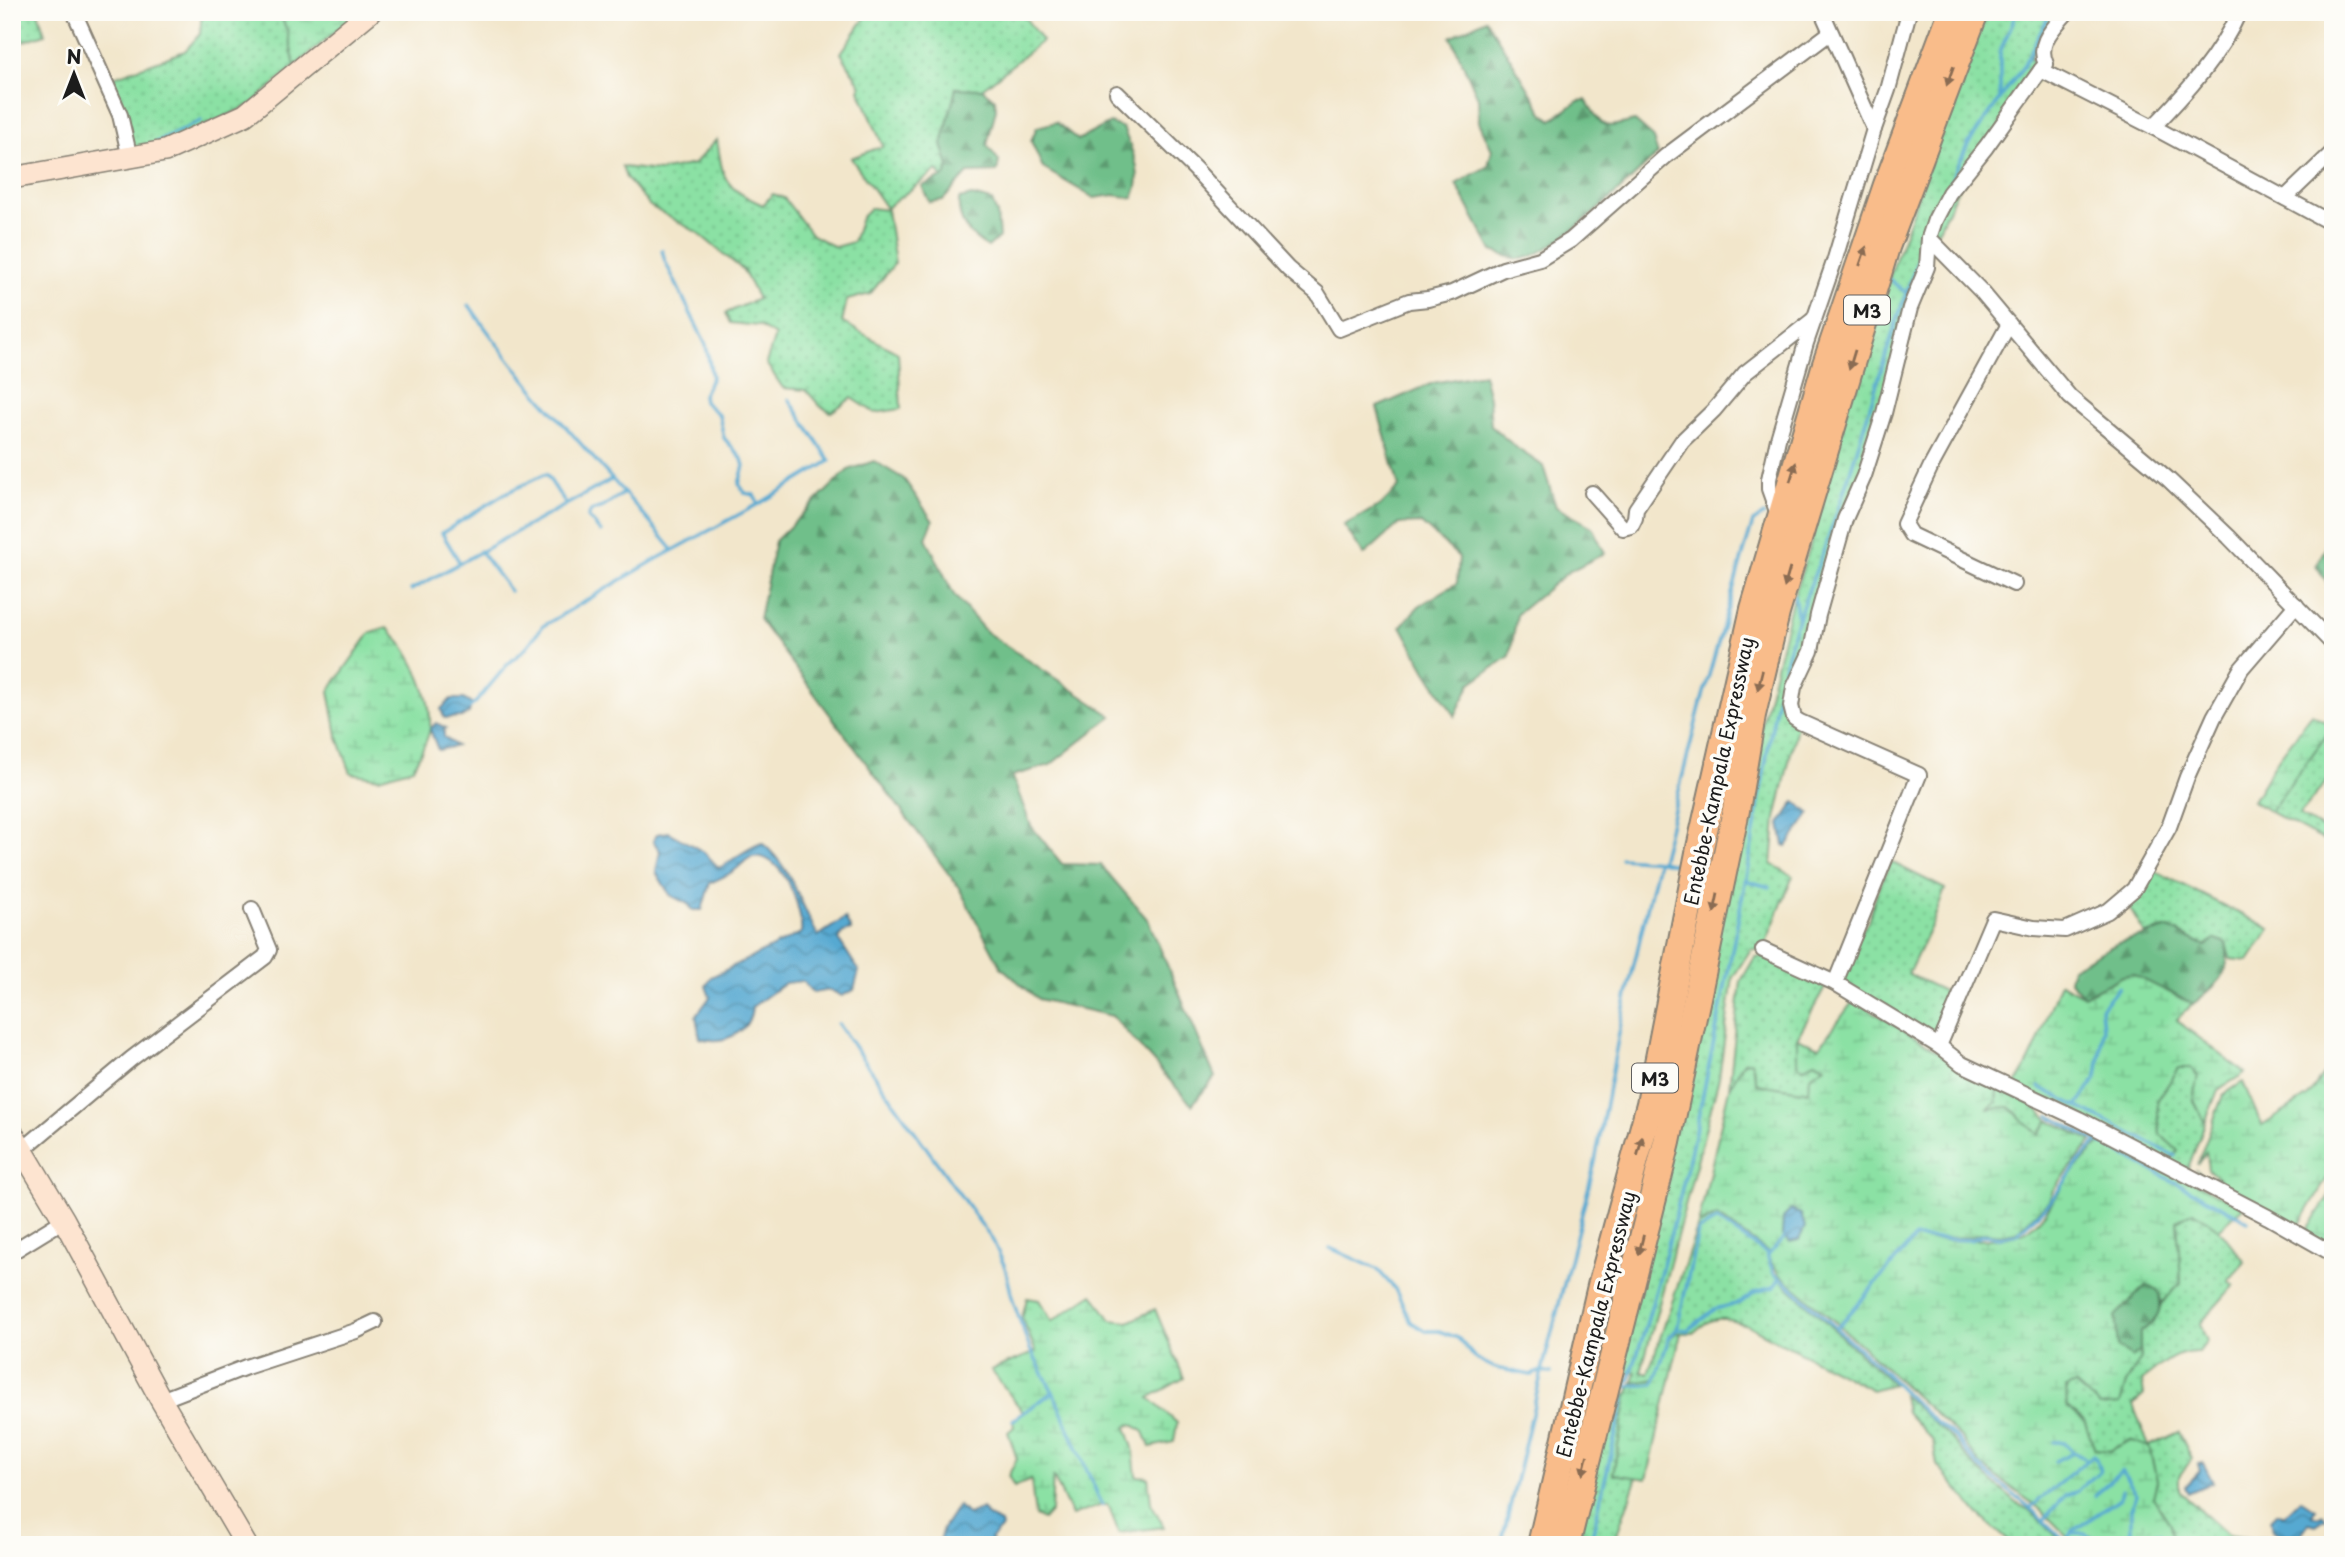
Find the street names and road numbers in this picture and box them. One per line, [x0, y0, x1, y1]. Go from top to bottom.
road number: M3 [1844, 296, 1890, 324]
street label: Entebbe-Kampala Expressway [1676, 634, 1760, 908]
road number: M3 [1632, 1064, 1678, 1092]
street label: Entebbe-Kampala Expressway [1548, 1188, 1642, 1460]

